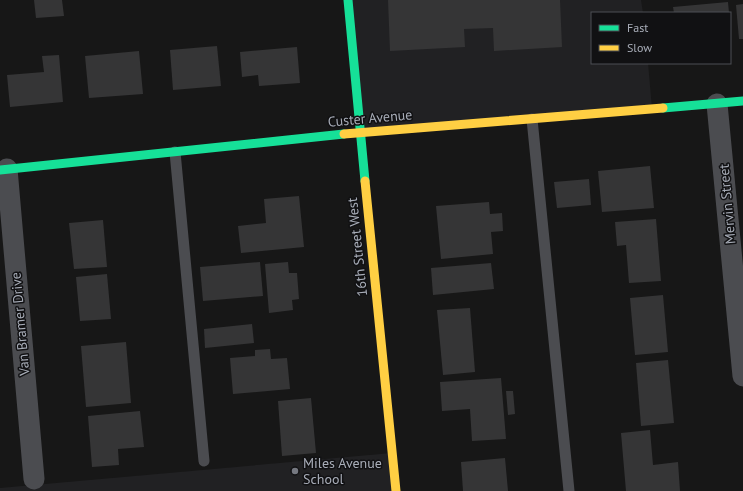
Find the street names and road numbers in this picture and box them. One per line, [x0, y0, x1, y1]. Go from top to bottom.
street label: Custer Avenue [327, 105, 413, 131]
street label: Mervin Street [715, 163, 739, 245]
street label: 16th Street West [343, 196, 371, 297]
street label: Van Bramer Drive [7, 271, 34, 377]

